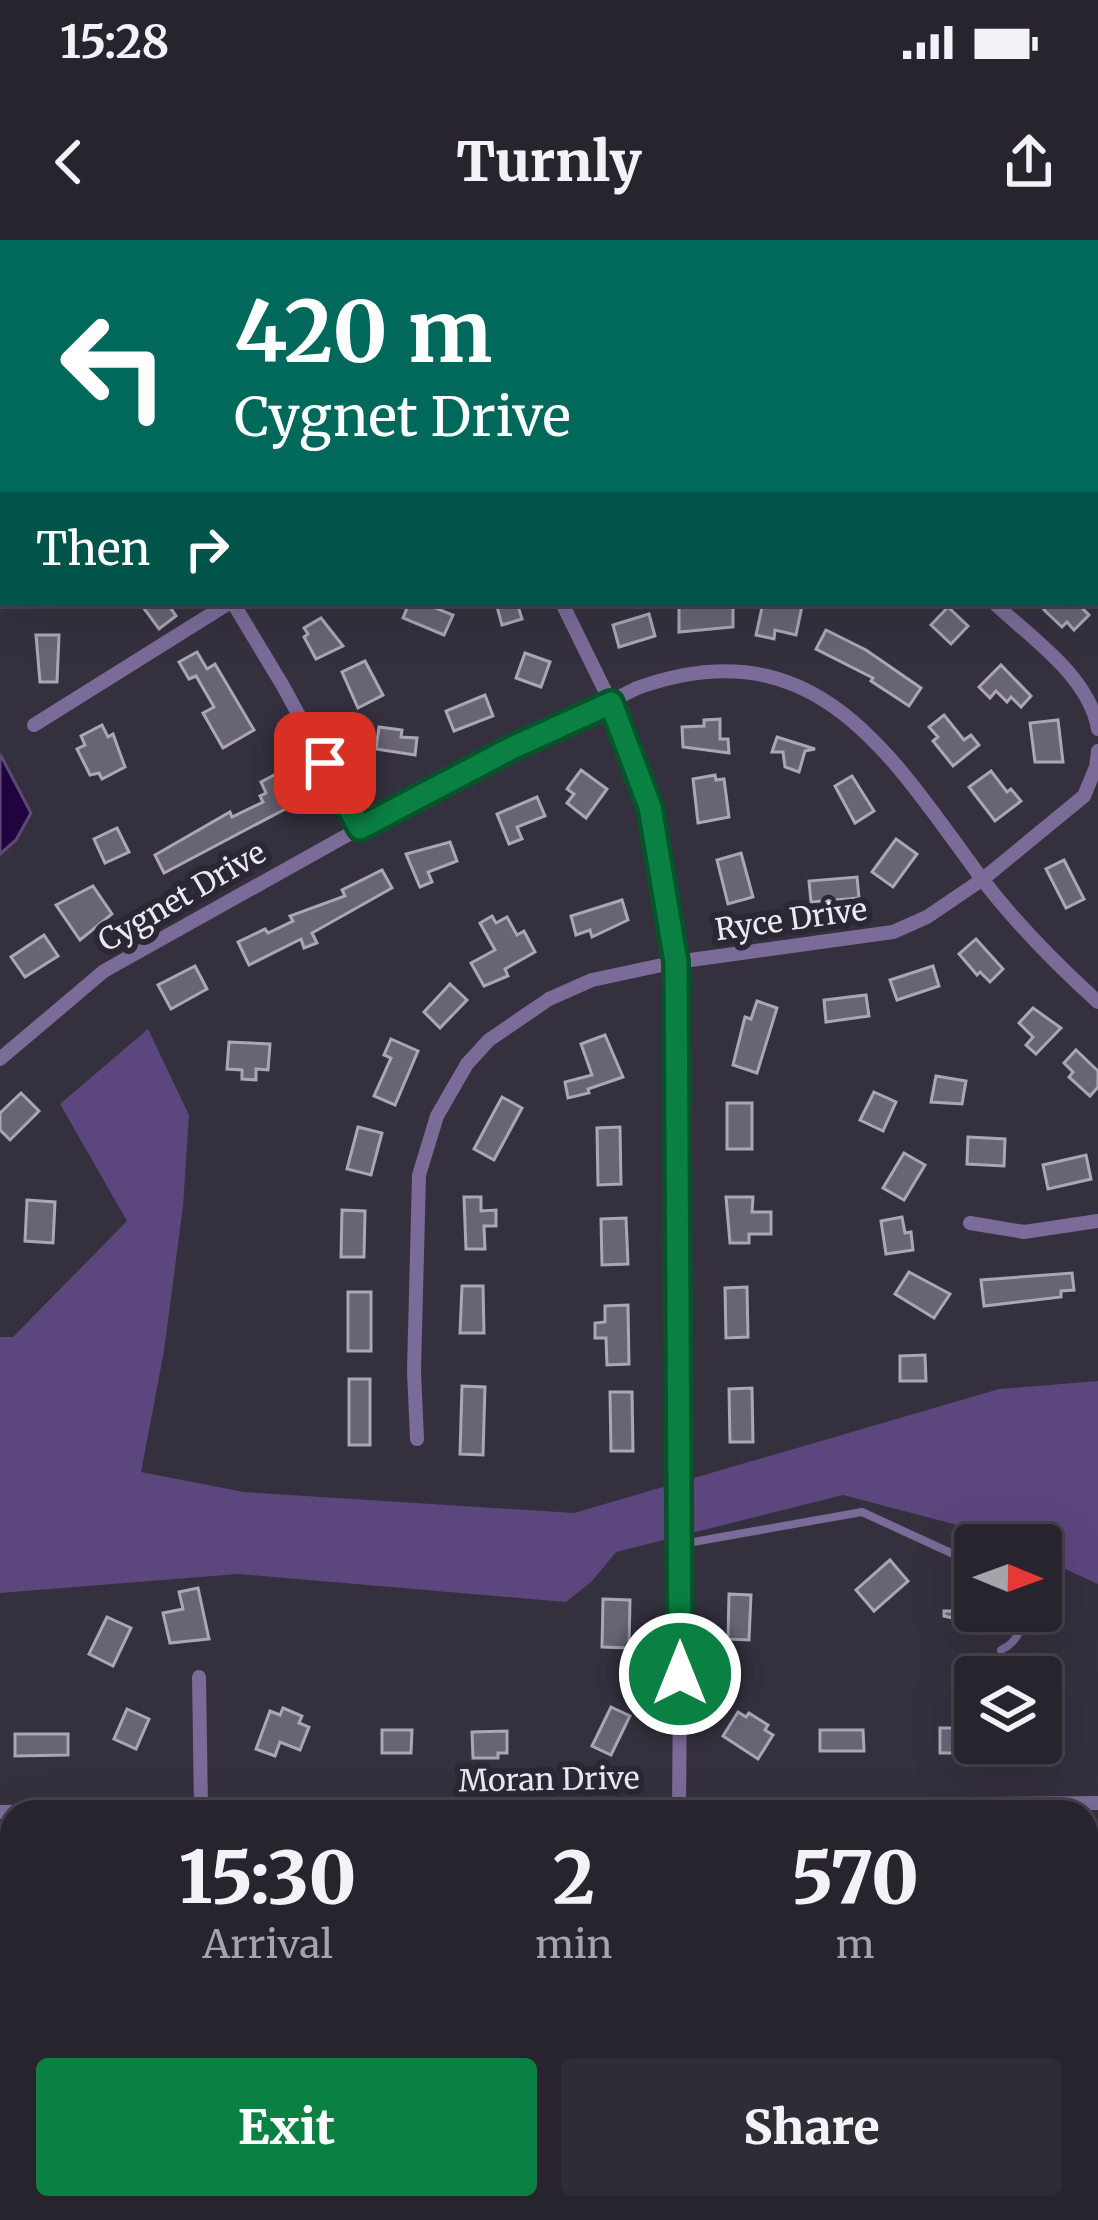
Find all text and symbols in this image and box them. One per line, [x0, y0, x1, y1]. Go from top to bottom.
text: 15:28 [60, 14, 170, 70]
text: Turnly [456, 128, 642, 196]
icon: back [36, 129, 102, 195]
icon: share [996, 129, 1062, 195]
text: 420 m [234, 279, 492, 385]
icon: left [36, 288, 192, 444]
text: Cygnet Drive [234, 383, 571, 451]
icon: right [174, 516, 240, 582]
text: Then [36, 521, 150, 577]
pin [274, 712, 376, 814]
icon: arrive [292, 730, 358, 796]
street label: Cygnet Drive [91, 833, 272, 959]
street label: Ryce Drive [712, 890, 869, 948]
north arrow [954, 1524, 1062, 1632]
map controls [954, 1524, 1062, 1764]
position arrow [617, 1611, 743, 1737]
button: layers [954, 1656, 1062, 1764]
street label: Moran Drive [458, 1758, 640, 1800]
text: 15:30 [179, 1832, 356, 1923]
text: 2 [553, 1832, 595, 1923]
text: 570 [791, 1832, 919, 1923]
text: Arrival [203, 1920, 333, 1969]
text: min [535, 1920, 612, 1969]
text: m [836, 1920, 875, 1969]
button: Exit [36, 2058, 537, 2196]
button: Share [561, 2058, 1062, 2196]

